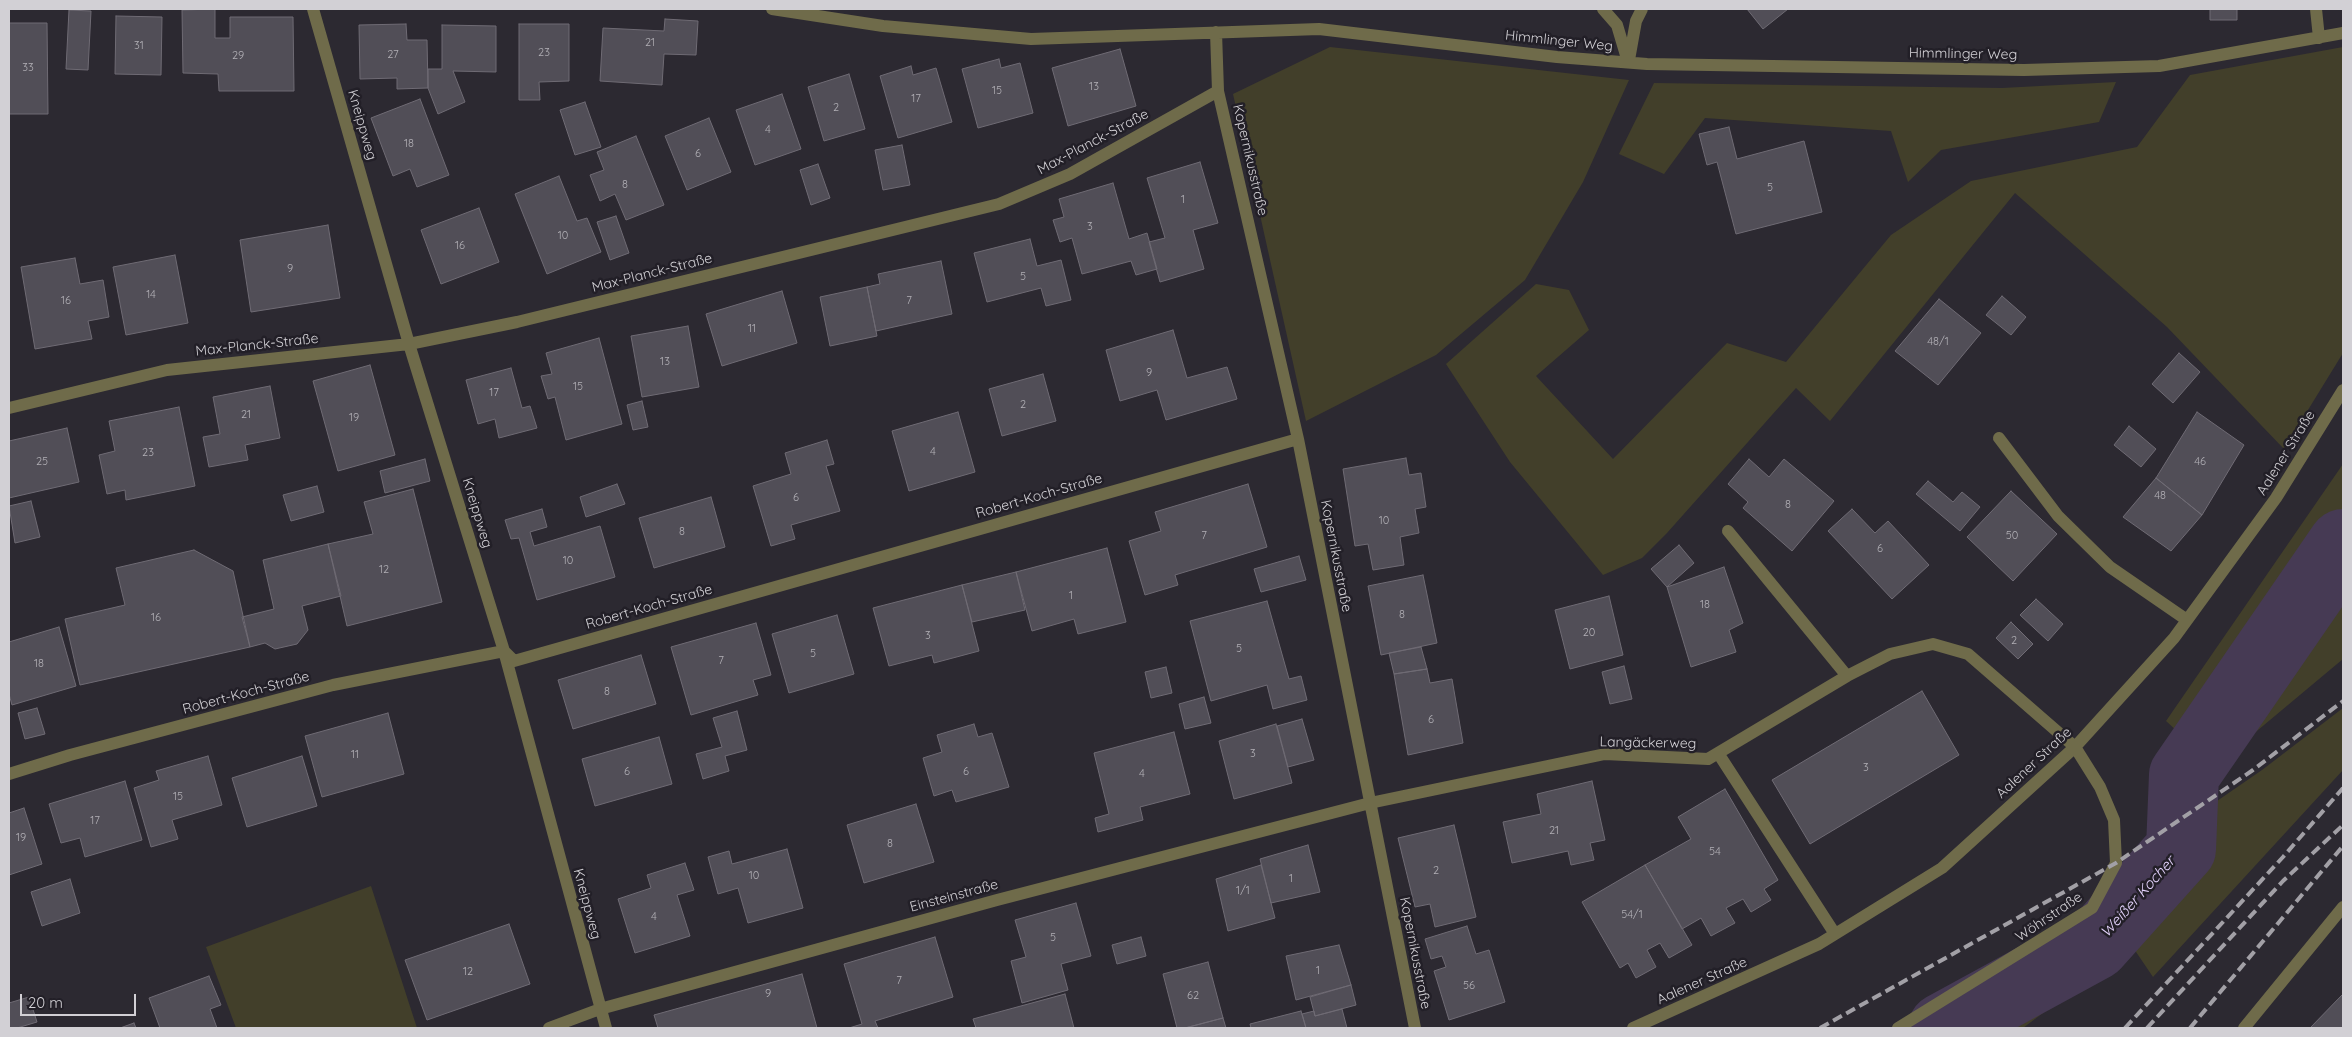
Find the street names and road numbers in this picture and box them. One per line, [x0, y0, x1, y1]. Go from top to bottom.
street label: Himmlinger Weg [1504, 27, 1614, 55]
street label: Himmlinger Weg [1909, 45, 2017, 63]
street label: Kneippweg [344, 88, 380, 162]
street label: Kopernikusstraße [1229, 103, 1271, 217]
street label: Max-Planck-Straße [1035, 106, 1151, 178]
street label: Max-Planck-Straße [590, 250, 714, 296]
street label: Max-Planck-Straße [195, 330, 319, 360]
street label: Aalener Straße [2253, 408, 2319, 498]
street label: Robert-Koch-Straße [974, 470, 1104, 522]
street label: Kneippweg [458, 476, 496, 550]
street label: Kopernikusstraße [1317, 499, 1355, 613]
street label: Robert-Koch-Straße [584, 581, 714, 633]
street label: Robert-Koch-Straße [181, 668, 311, 718]
street label: Aalener Straße [1993, 724, 2075, 802]
street label: Langäckerweg [1600, 734, 1696, 752]
street label: Kneippweg [570, 867, 604, 941]
street label: Einsteinstraße [908, 876, 1000, 916]
street label: Wöhrstraße [2012, 889, 2086, 945]
street label: Kopernikusstraße [1396, 896, 1434, 1010]
street label: Aalener Straße [1654, 954, 1750, 1008]

